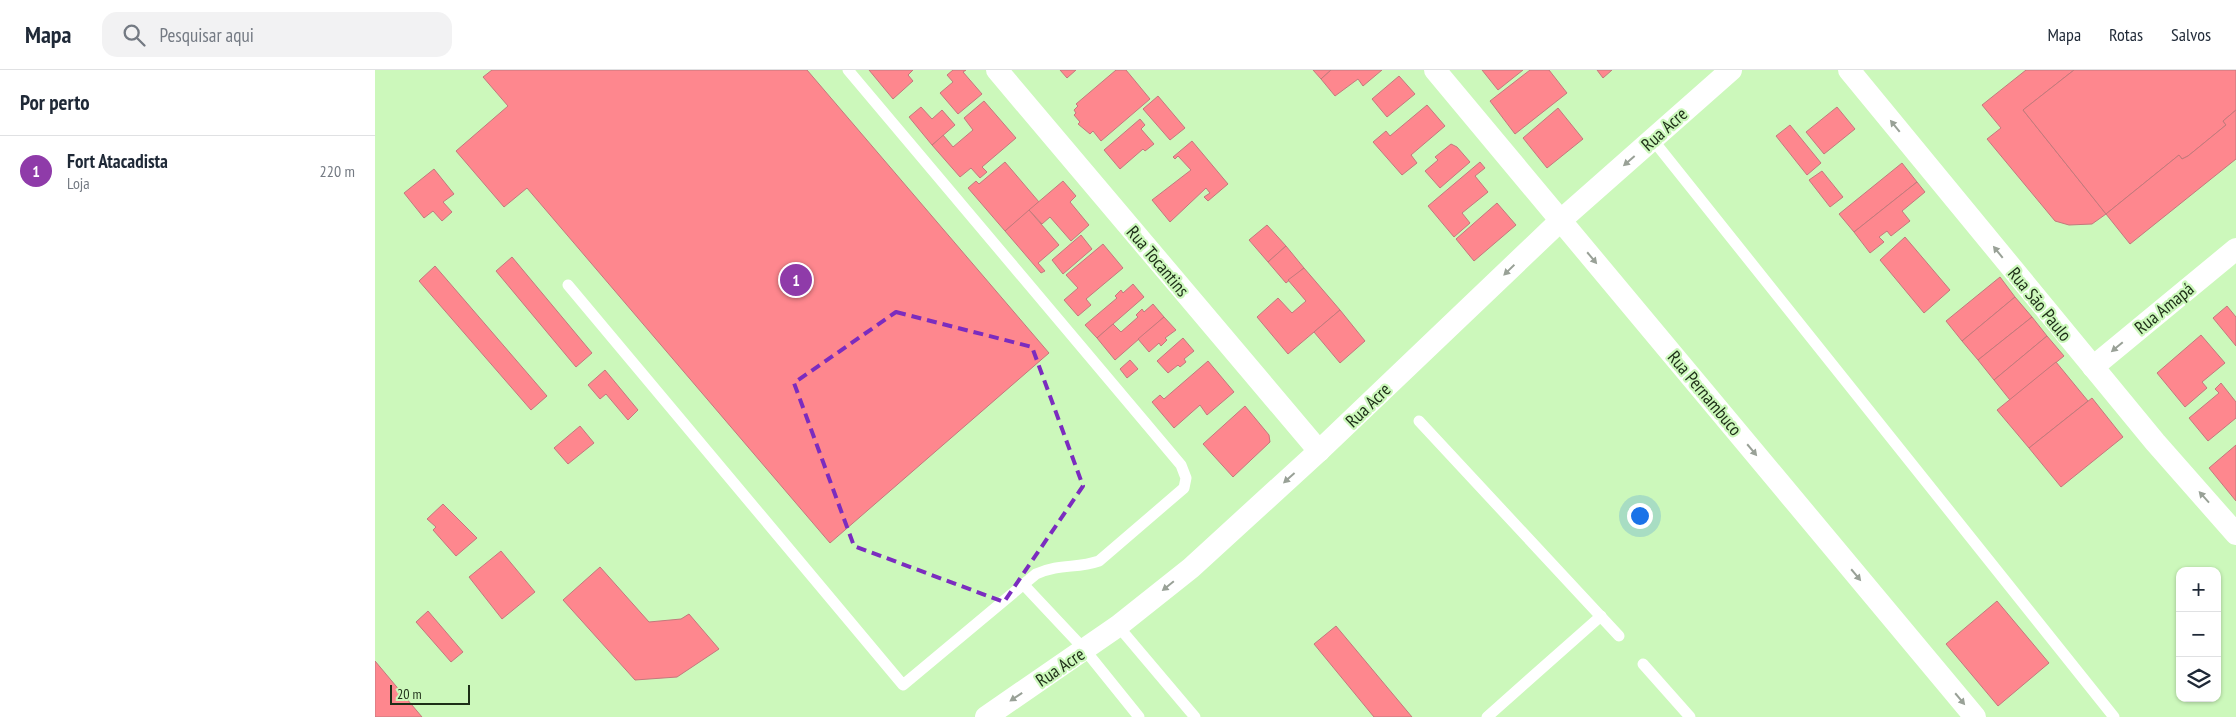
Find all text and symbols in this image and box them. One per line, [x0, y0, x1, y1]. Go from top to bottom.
search box [102, 12, 452, 57]
text: Mapa [25, 19, 72, 50]
icon: search [120, 21, 148, 49]
text: Pesquisar aqui [160, 23, 254, 47]
text: Mapa [2047, 23, 2081, 46]
text: Rotas [2109, 23, 2143, 46]
text: Salvos [2171, 23, 2211, 46]
text: Por perto [20, 89, 90, 116]
street label: Rua Acre [1636, 102, 1692, 156]
one-way arrow [1890, 120, 1901, 133]
text: Fort Atacadista [67, 149, 168, 173]
one-way arrow [1623, 155, 1636, 166]
text: 1 [32, 161, 40, 181]
text: 220 m [320, 161, 355, 181]
text: Loja [67, 173, 90, 193]
street label: Rua Tocantins [1122, 221, 1194, 301]
one-way arrow [1993, 246, 2004, 259]
one-way arrow [1586, 251, 1597, 264]
pin: 1 [780, 261, 812, 299]
street label: Rua São Paulo [2003, 262, 2077, 346]
one-way arrow [1503, 264, 1515, 276]
street label: Rua Amapá [2130, 277, 2198, 339]
one-way arrow [2112, 341, 2124, 353]
street label: Rua Pernambuco [1663, 346, 1747, 440]
street label: Rua Acre [1341, 378, 1395, 432]
one-way arrow [1746, 444, 1757, 456]
one-way arrow [1284, 472, 1296, 484]
one-way arrow [2198, 491, 2209, 504]
your location [1627, 503, 1653, 529]
map controls [2176, 567, 2221, 702]
button: + [2176, 567, 2221, 612]
one-way arrow [1851, 568, 1862, 581]
one-way arrow [1162, 581, 1175, 592]
button: − [2176, 612, 2221, 657]
street label: Rua Acre [1031, 642, 1089, 692]
button: layers [2176, 657, 2221, 702]
scale bar [390, 682, 470, 705]
text: 20 m [397, 685, 422, 703]
one-way arrow [1009, 692, 1023, 702]
one-way arrow [1955, 693, 1966, 706]

